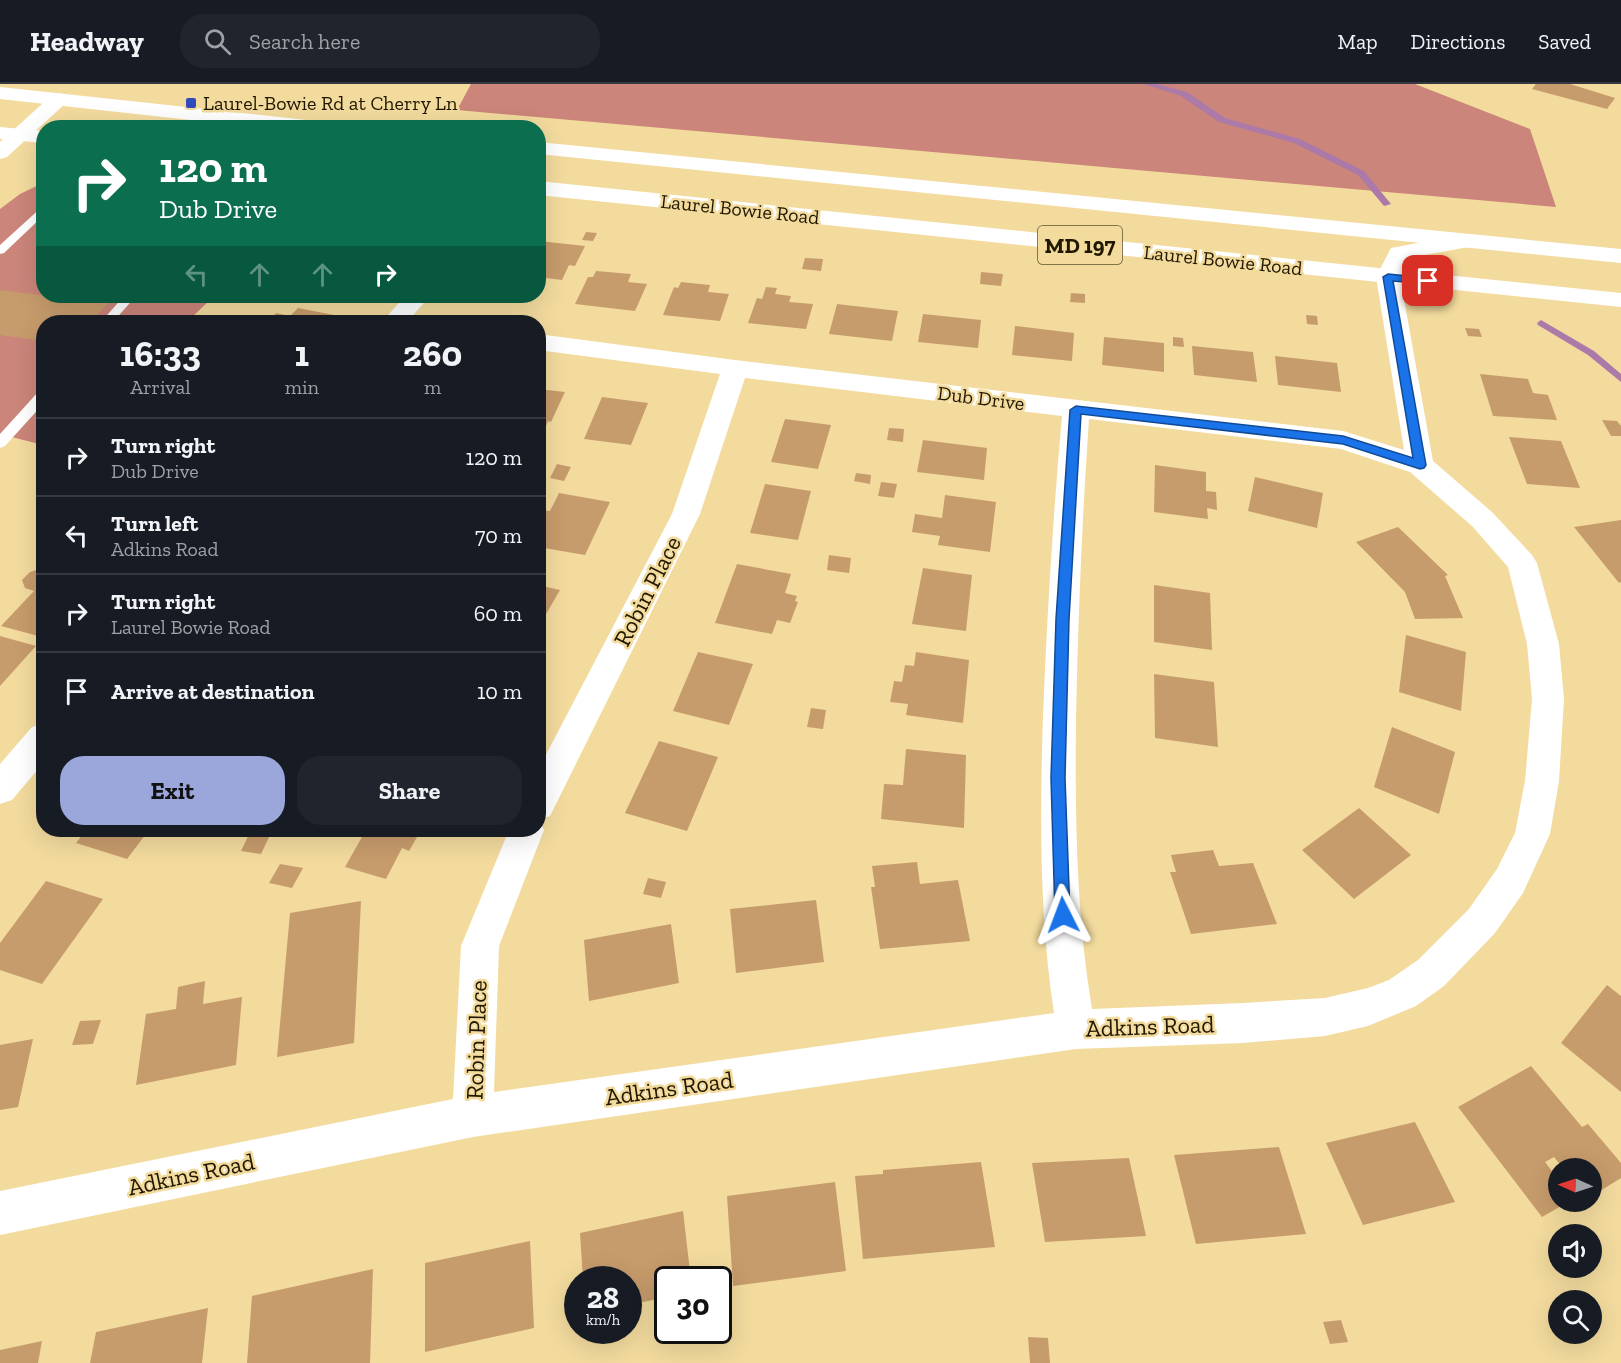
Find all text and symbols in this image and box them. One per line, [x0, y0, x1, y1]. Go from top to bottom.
search box [180, 14, 600, 68]
text: Headway [30, 25, 144, 58]
icon: search [201, 25, 234, 58]
text: Search here [249, 28, 360, 55]
text: Map [1338, 29, 1378, 54]
text: Directions [1411, 29, 1505, 54]
text: Saved [1538, 29, 1591, 54]
place label: Laurel-Bowie Rd at Cherry Ln [203, 91, 458, 115]
marker: Laurel-Bowie Rd at Cherry Ln [184, 96, 198, 110]
text: 120 m [159, 142, 267, 193]
icon: right [60, 144, 138, 222]
street label: Laurel Bowie Road [659, 189, 821, 229]
text: Dub Drive [159, 193, 277, 225]
road number: MD 197 [1038, 226, 1122, 264]
street label: Laurel Bowie Road [1142, 240, 1304, 280]
pin [1402, 255, 1453, 306]
icon: left [180, 258, 213, 291]
icon: ahead [243, 258, 276, 291]
icon: ahead [306, 258, 339, 291]
icon: right [369, 258, 402, 291]
icon: arrive [1411, 264, 1444, 297]
text: 16:33 [120, 332, 201, 375]
text: 1 [295, 332, 309, 375]
text: 260 [403, 332, 462, 375]
text: Arrival [130, 375, 190, 399]
text: min [285, 375, 319, 399]
text: m [424, 375, 441, 399]
street label: Dub Drive [936, 381, 1026, 415]
text: Turn right [111, 432, 215, 459]
icon: right [60, 441, 93, 474]
text: 120 m [466, 444, 522, 471]
text: Dub Drive [111, 459, 199, 483]
text: Turn left [111, 510, 198, 537]
icon: left [60, 519, 93, 552]
text: 70 m [475, 522, 522, 549]
street label: Robin Place [607, 531, 687, 651]
text: Adkins Road [111, 537, 218, 561]
text: Turn right [111, 588, 215, 615]
icon: right [60, 597, 93, 630]
text: 60 m [474, 600, 522, 627]
text: Laurel Bowie Road [111, 615, 270, 639]
icon: arrive [60, 675, 93, 708]
text: Arrive at destination [111, 678, 314, 705]
text: 10 m [477, 678, 522, 705]
button: Exit [60, 756, 285, 825]
button: Share [297, 756, 522, 825]
position arrow [1031, 883, 1095, 947]
street label: Robin Place [459, 980, 493, 1100]
street label: Adkins Road [1085, 1009, 1215, 1043]
street label: Adkins Road [603, 1065, 735, 1111]
street label: Adkins Road [125, 1146, 257, 1202]
north arrow [1548, 1158, 1602, 1212]
map controls [1548, 1158, 1602, 1344]
button: sound [1548, 1224, 1602, 1278]
speed limit sign: 30 [654, 1266, 732, 1344]
text: 28 [587, 1280, 619, 1316]
button: search [1548, 1290, 1602, 1344]
text: km/h [586, 1311, 620, 1329]

